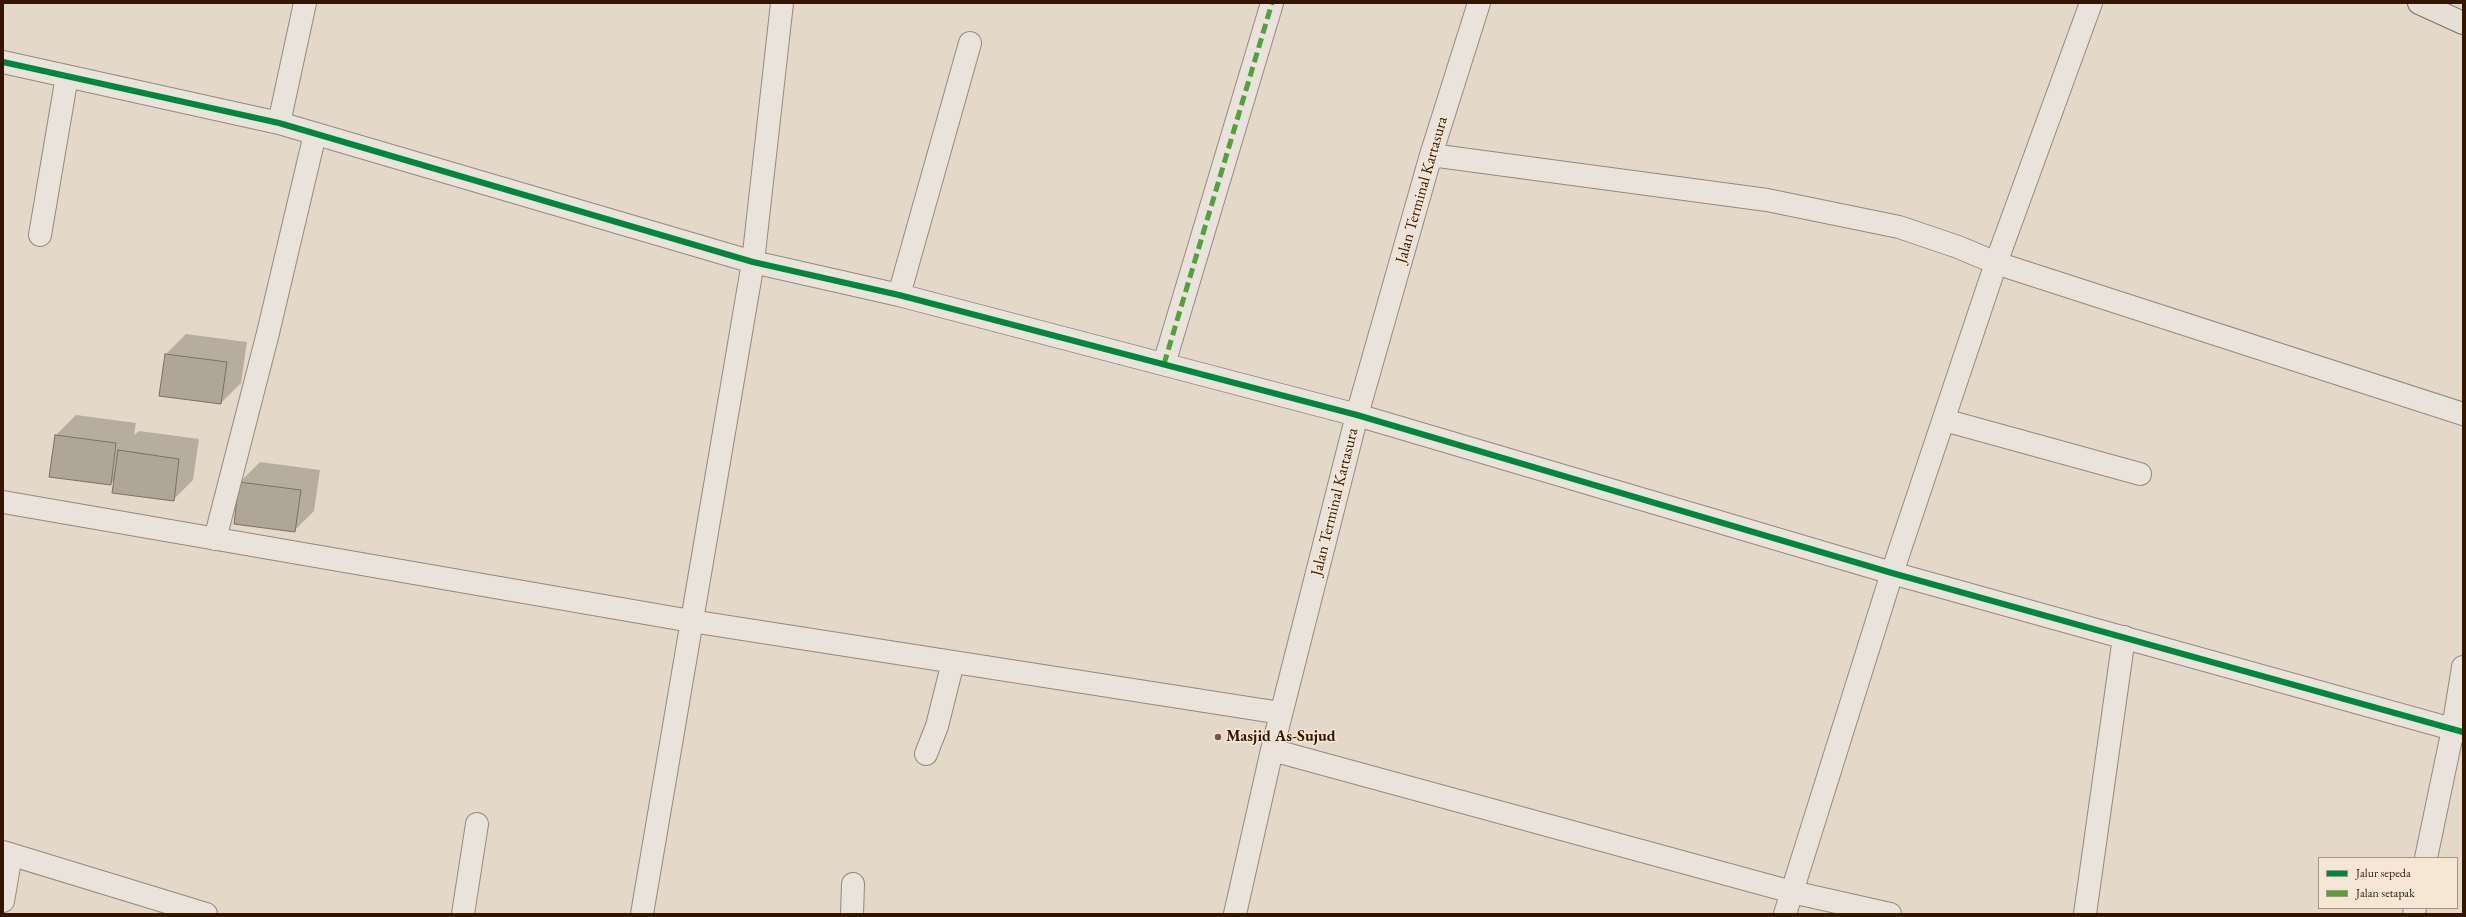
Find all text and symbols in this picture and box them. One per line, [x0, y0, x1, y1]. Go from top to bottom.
street label: Jalan Terminal Kartasura [1392, 114, 1452, 266]
street label: Jalan Terminal Kartasura [1307, 426, 1363, 578]
place label: Masjid As-Sujud [1226, 727, 1336, 747]
marker: Masjid As-Sujud [1213, 732, 1223, 742]
legend [2318, 857, 2458, 909]
text: Jalur sepeda [2356, 865, 2411, 881]
text: Jalan setapak [2356, 885, 2415, 901]

